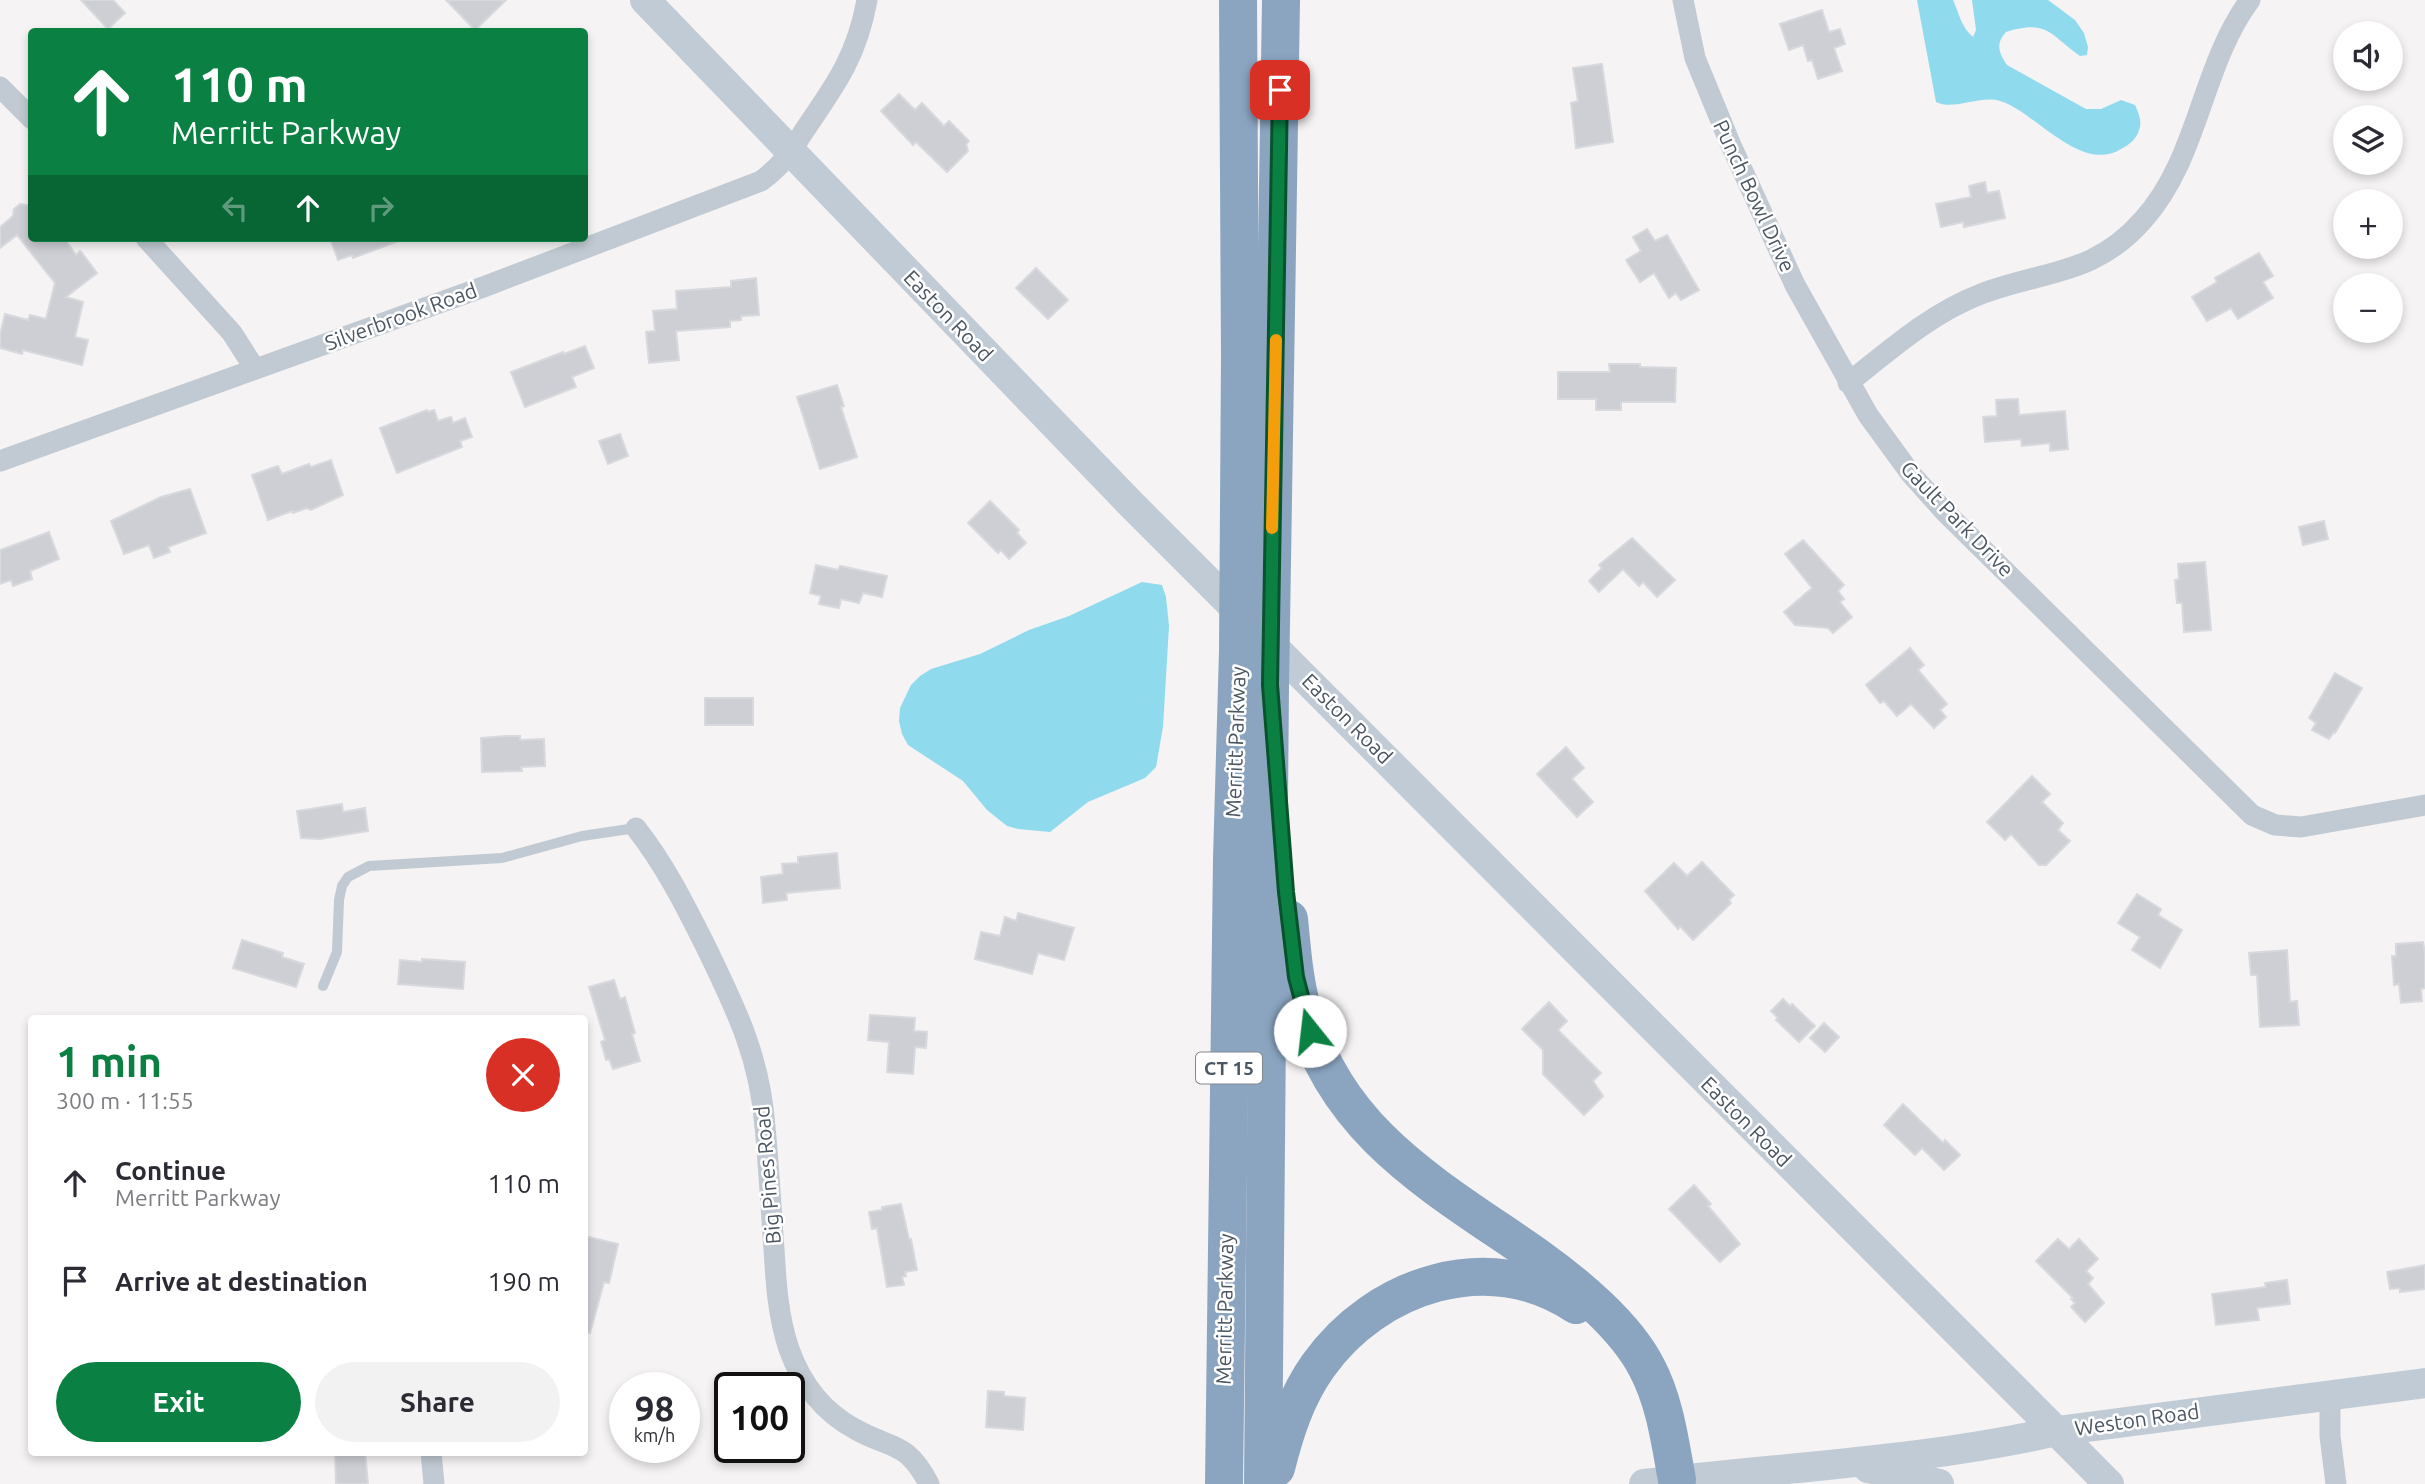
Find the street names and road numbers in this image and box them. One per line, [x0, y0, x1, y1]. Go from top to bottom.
street label: Punch Bowl Drive [1709, 116, 1801, 275]
street label: Easton Road [899, 265, 998, 366]
street label: Silverbrook Road [321, 277, 480, 355]
street label: Gault Park Drive [1896, 455, 2019, 581]
street label: Merritt Parkway [1220, 666, 1250, 818]
street label: Easton Road [1298, 668, 1398, 768]
road number: CT 15 [1196, 1052, 1262, 1084]
street label: Easton Road [1697, 1071, 1797, 1171]
street label: Big Pines Road [749, 1105, 785, 1245]
street label: Merritt Parkway [1211, 1233, 1237, 1385]
street label: Weston Road [2073, 1398, 2201, 1440]

